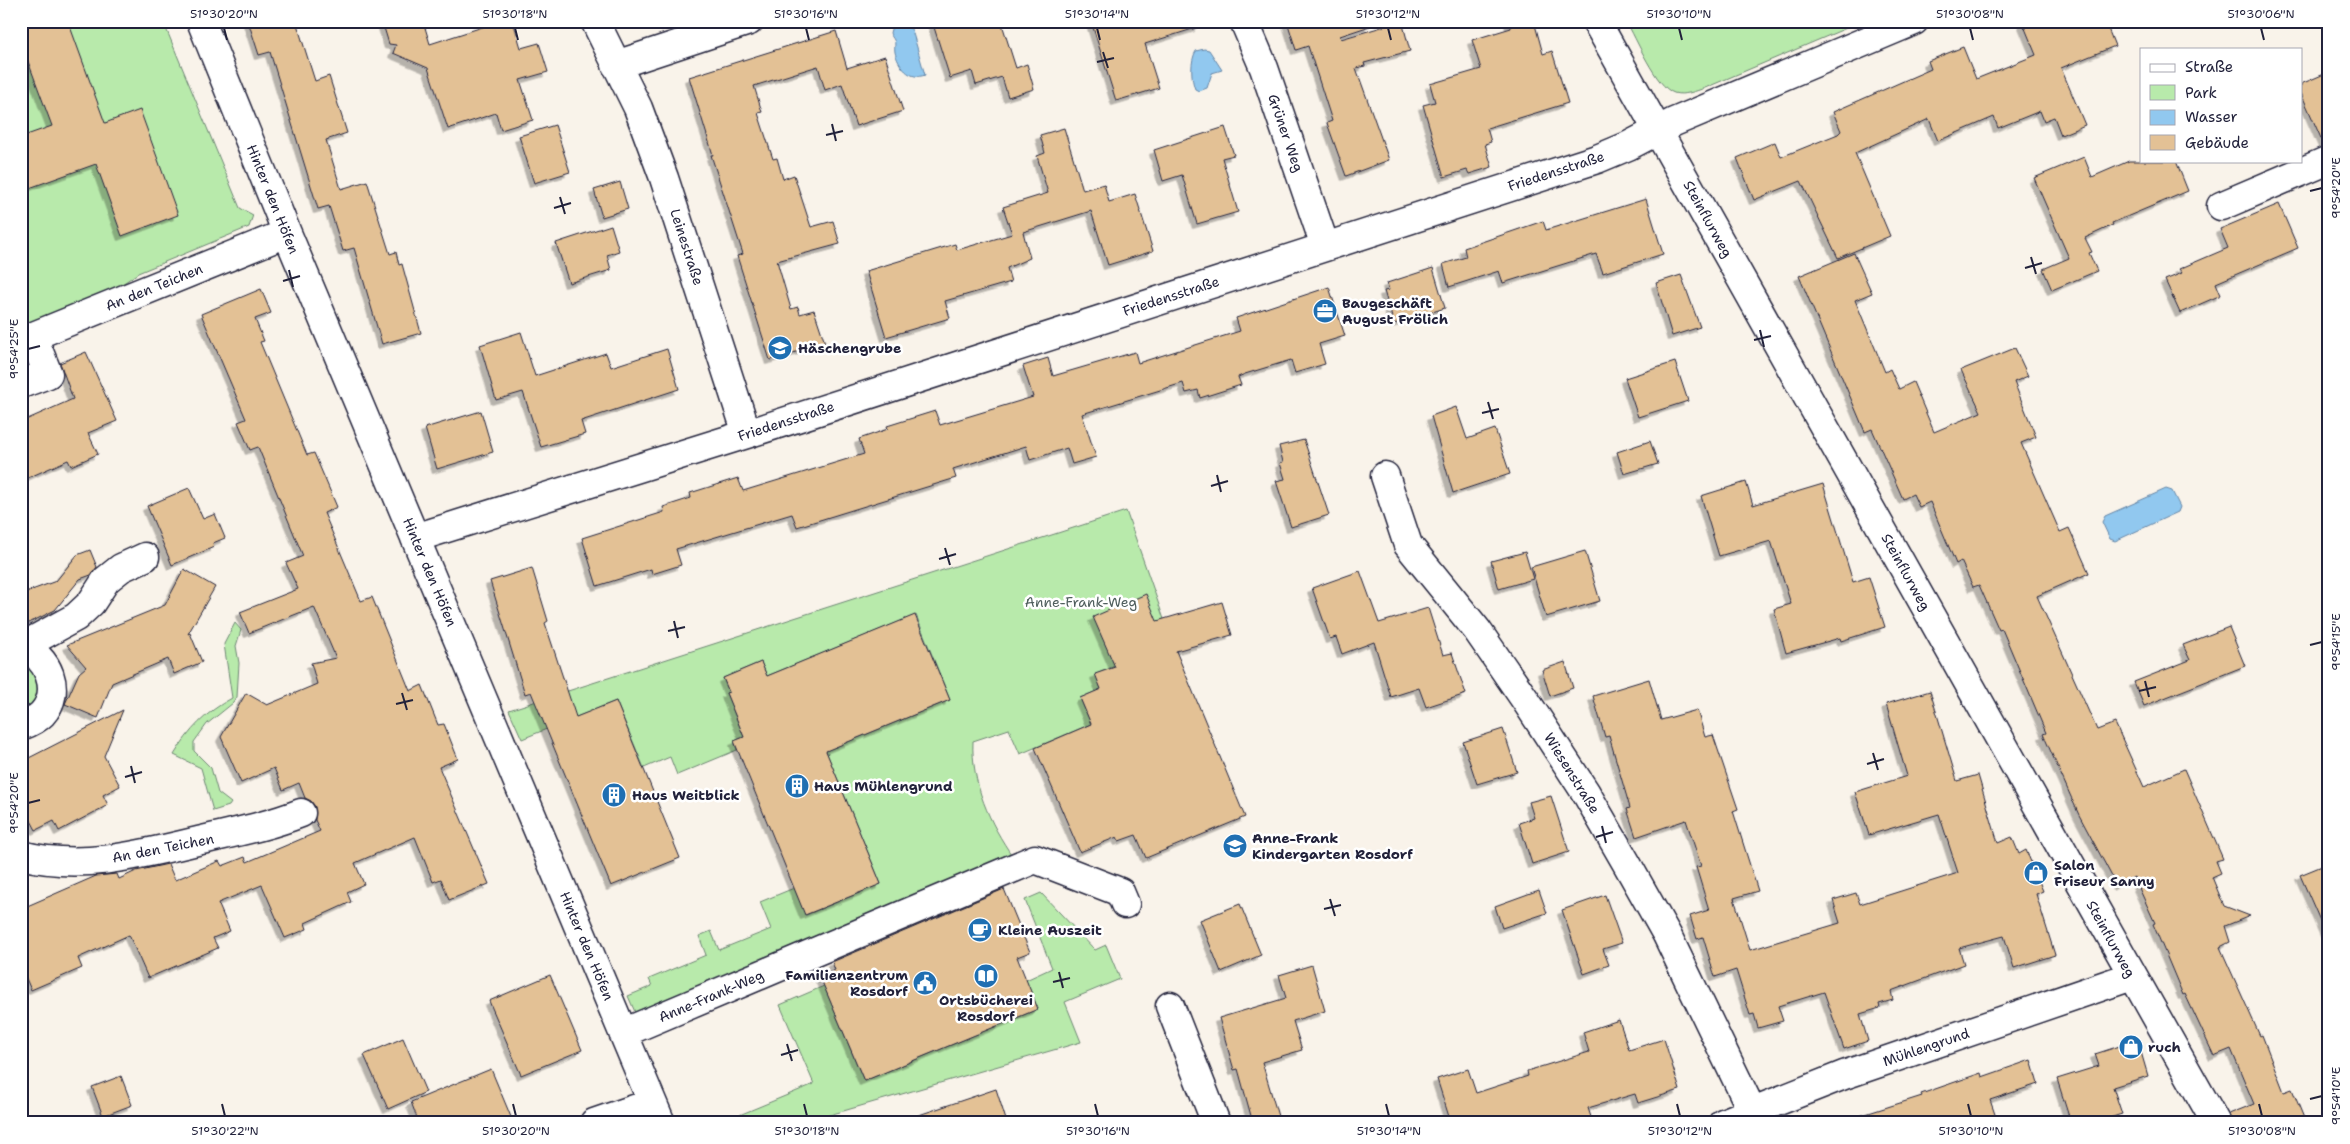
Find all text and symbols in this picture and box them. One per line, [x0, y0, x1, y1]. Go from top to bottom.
text: 51°30'20"N [190, 6, 258, 22]
text: 51°30'18"N [483, 6, 547, 22]
text: 51°30'16"N [774, 6, 838, 22]
text: 51°30'14"N [1065, 6, 1129, 22]
text: 51°30'12"N [1356, 6, 1420, 22]
text: 51°30'10"N [1647, 6, 1711, 22]
text: 51°30'08"N [1936, 6, 2004, 22]
text: 51°30'06"N [2227, 6, 2295, 22]
legend [2140, 48, 2302, 162]
text: Straße [2185, 57, 2233, 77]
text: Park [2185, 83, 2217, 103]
street label: Grüner Weg [1264, 91, 1308, 175]
text: Wasser [2185, 107, 2238, 127]
text: Gebäude [2185, 133, 2249, 153]
street label: Hinter den Höfen [243, 142, 303, 257]
street label: Friedensstraße [1505, 147, 1607, 195]
text: 9°54'20"E [2328, 157, 2344, 219]
street label: Steinflurweg [1679, 177, 1737, 261]
street label: Leinestraße [666, 207, 708, 288]
street label: An den Teichen [103, 259, 206, 315]
street label: Friedensstraße [1120, 272, 1222, 320]
place label: Baugeschäft August Frölich [1342, 294, 1448, 328]
office icon: Baugeschäft August Frölich [1312, 298, 1338, 324]
text: 9°54'25"E [6, 319, 22, 379]
school or university icon: Häschengrube [767, 335, 793, 361]
place label: Häschengrube [798, 339, 901, 357]
street label: Friedensstraße [735, 397, 837, 445]
street label: Hinter den Höfen [399, 515, 461, 630]
street label: Steinflurweg [1877, 530, 1935, 614]
park label: Anne-Frank-Weg [1025, 593, 1137, 611]
text: 9°54'15"E [2328, 613, 2344, 671]
street label: Wiesenstraße [1540, 729, 1604, 817]
text: 9°54'20"E [6, 772, 22, 834]
building icon: Haus Mühlengrund [784, 773, 810, 799]
place label: Haus Mühlengrund [814, 777, 953, 795]
building icon: Haus Weitblick [601, 782, 627, 808]
place label: Haus Weitblick [632, 786, 740, 804]
street label: An den Teichen [111, 829, 216, 867]
place label: Anne-Frank Kindergarten Rosdorf [1252, 829, 1413, 863]
school or university icon: Anne-Frank Kindergarten Rosdorf [1222, 833, 1248, 859]
place label: Salon Friseur Sanny [2054, 856, 2155, 890]
shop icon: Salon Friseur Sanny [2023, 860, 2049, 886]
street label: Hinter den Höfen [556, 889, 618, 1004]
street label: Steinflurweg [2082, 897, 2140, 981]
cafe icon: Kleine Auszeit [967, 917, 993, 943]
place label: Kleine Auszeit [998, 921, 1102, 939]
library icon: Ortsbücherei Rosdorf [973, 963, 999, 989]
street label: Anne-Frank-Weg [656, 966, 766, 1026]
place label: Familienzentrum Rosdorf [785, 966, 908, 1000]
public building icon: Familienzentrum Rosdorf [912, 970, 938, 996]
place label: Ortsbücherei Rosdorf [939, 991, 1033, 1025]
street label: Mühlengrund [1880, 1024, 1972, 1070]
shop icon: ruch [2118, 1034, 2144, 1060]
place label: ruch [2148, 1038, 2181, 1056]
text: 9°54'10"E [2328, 1067, 2344, 1125]
text: 51°30'22"N [191, 1123, 259, 1139]
text: 51°30'20"N [482, 1123, 550, 1139]
text: 51°30'18"N [775, 1123, 839, 1139]
text: 51°30'16"N [1066, 1123, 1130, 1139]
text: 51°30'14"N [1357, 1123, 1421, 1139]
text: 51°30'12"N [1648, 1123, 1712, 1139]
text: 51°30'10"N [1939, 1123, 2003, 1139]
text: 51°30'08"N [2228, 1123, 2296, 1139]

